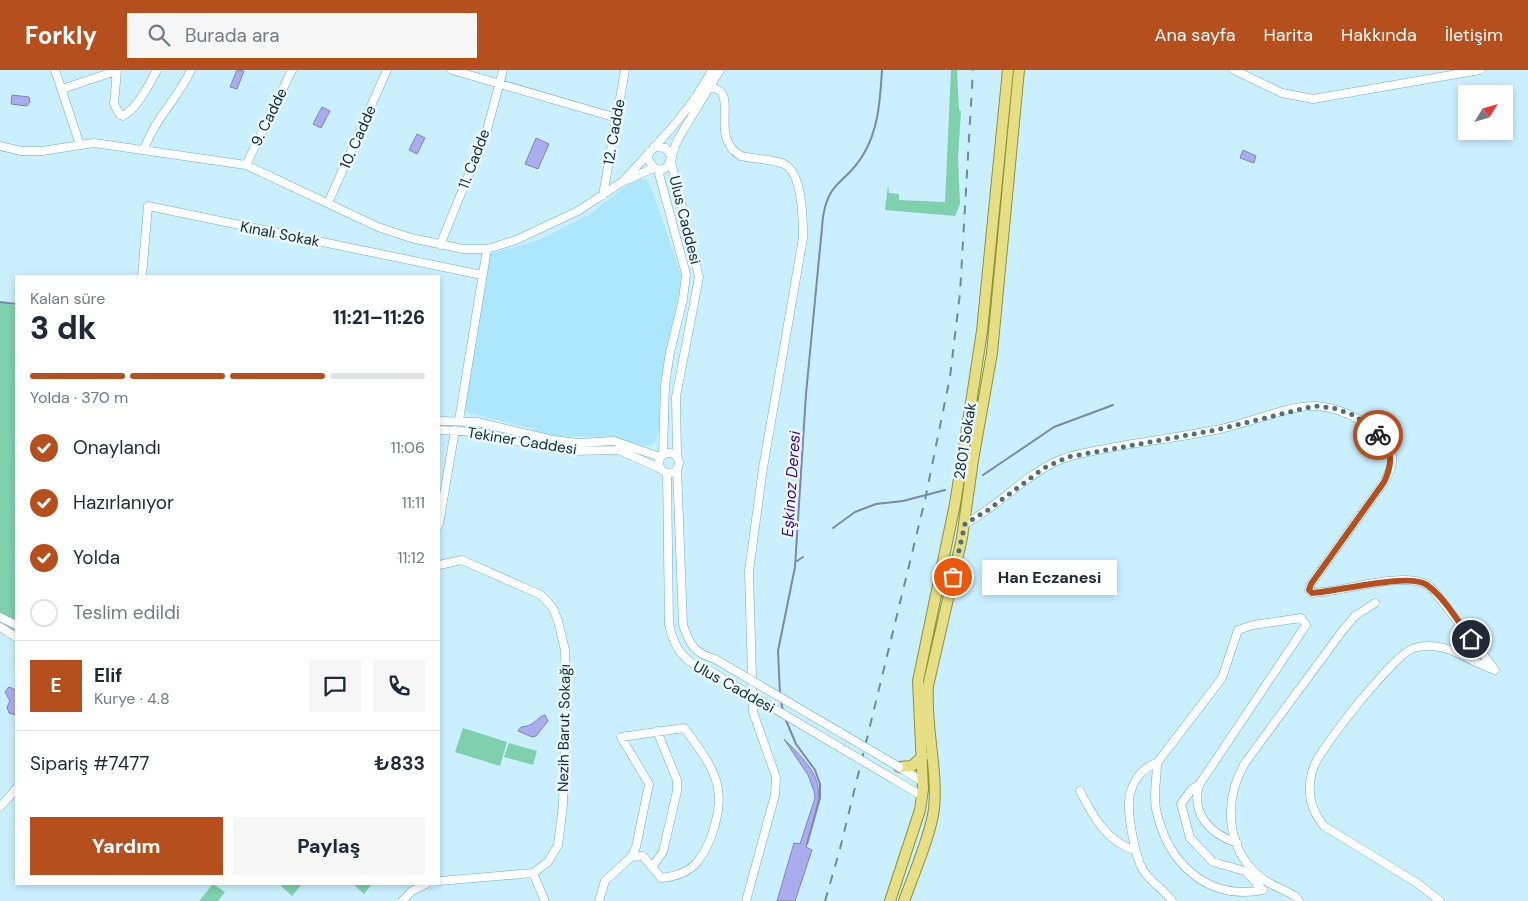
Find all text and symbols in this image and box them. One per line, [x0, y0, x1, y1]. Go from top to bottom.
search box [127, 13, 477, 58]
text: Forkly [25, 20, 97, 51]
icon: search [145, 21, 173, 49]
text: Burada ara [185, 23, 280, 48]
text: Ana sayfa [1155, 23, 1235, 47]
text: Harita [1263, 23, 1313, 47]
text: Hakkında [1341, 23, 1417, 47]
text: İletişim [1445, 23, 1503, 47]
street label: 9. Cadde [246, 85, 292, 149]
north arrow [1458, 85, 1512, 140]
map controls [1458, 85, 1513, 140]
street label: 12. Cadde [598, 98, 630, 166]
street label: 10. Cadde [335, 102, 381, 172]
street label: 11. Cadde [453, 126, 495, 192]
street label: Ulus Caddesi [664, 174, 706, 266]
street label: Kınalı Sokak [239, 217, 322, 252]
text: Kalan süre [30, 288, 105, 309]
text: 11:21–11:26 [333, 305, 425, 330]
text: 3 dk [30, 307, 97, 349]
text: Yolda · 370 m [30, 387, 128, 408]
street label: 2801 Sokak [949, 401, 981, 481]
courier [1353, 410, 1403, 460]
icon: bike [1364, 421, 1392, 449]
street label: Tekiner Caddesi [466, 422, 578, 460]
water label: Eşkinoz Deresi [777, 430, 805, 538]
icon: check [30, 434, 58, 462]
text: Onaylandı [73, 435, 161, 460]
text: 11:06 [391, 437, 425, 458]
icon: check [30, 489, 58, 517]
text: Hazırlanıyor [73, 490, 174, 515]
text: 11:11 [402, 492, 425, 513]
icon: check [30, 544, 58, 572]
text: Yolda [73, 545, 120, 570]
text: 11:12 [398, 547, 425, 568]
pin [932, 556, 974, 598]
callout: Han Eczanesi [983, 560, 1118, 594]
icon: bag [939, 563, 967, 591]
text: Han Eczanesi [998, 567, 1101, 588]
text: Teslim edildi [73, 600, 180, 625]
pin [1450, 618, 1492, 660]
icon: home [1457, 625, 1485, 653]
street label: Ulus Caddesi [690, 656, 778, 718]
button: chat [309, 660, 361, 712]
button: phone [373, 660, 425, 712]
text: Elif [94, 663, 122, 688]
street label: Nezih Barut Sokağı [553, 664, 575, 792]
text: E [50, 673, 62, 698]
text: Kurye · 4.8 [94, 688, 170, 709]
text: Sipariş #7477 [30, 751, 149, 776]
text: ₺833 [374, 751, 425, 776]
button: Yardım [30, 817, 223, 875]
button: Paylaş [233, 817, 425, 875]

